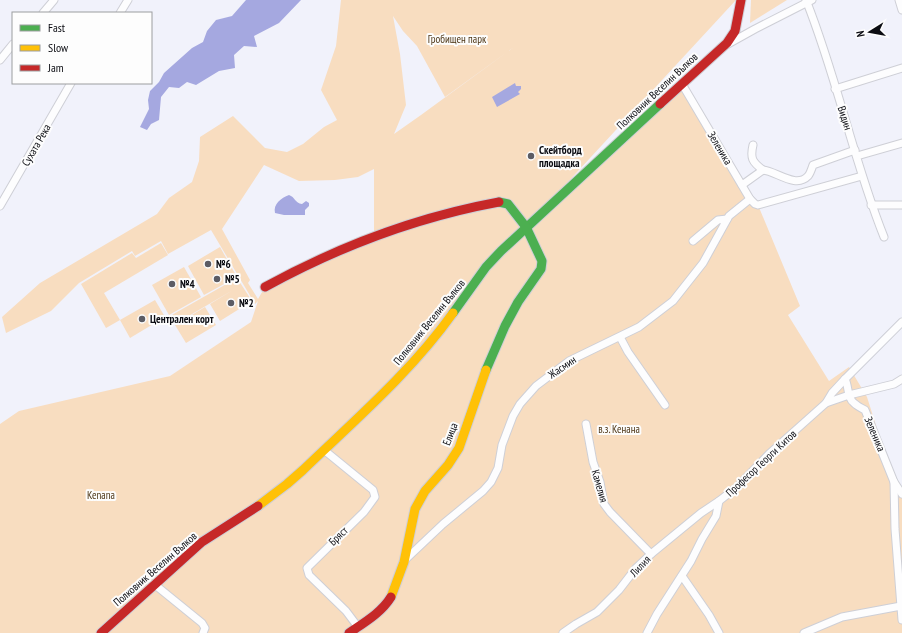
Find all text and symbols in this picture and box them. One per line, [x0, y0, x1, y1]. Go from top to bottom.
legend [12, 12, 152, 84]
north arrow [850, 12, 890, 52]
text: Fast [48, 20, 66, 35]
text: N [853, 30, 868, 38]
park label: Гробищен парк [428, 32, 487, 46]
text: Slow [48, 40, 69, 55]
street label: Полковник Веселин Вълков [613, 49, 701, 132]
text: Jam [47, 60, 64, 75]
street label: Видин [835, 104, 856, 132]
street label: Сухата Река [18, 122, 54, 168]
street label: Зеленика [705, 129, 735, 167]
place label: Скейтборд площадка [539, 143, 583, 170]
marker: Скейтборд площадка [526, 151, 536, 161]
place label: №6 [216, 257, 231, 271]
marker: №6 [203, 259, 213, 269]
place label: №5 [225, 272, 240, 286]
marker: №5 [212, 274, 222, 284]
street label: Полковник Веселин Вълков [390, 276, 468, 368]
place label: №4 [180, 277, 195, 291]
marker: №4 [167, 279, 177, 289]
place label: №2 [239, 296, 254, 310]
marker: №2 [226, 298, 236, 308]
place label: Централен корт [150, 312, 214, 326]
marker: Централен корт [137, 314, 147, 324]
street label: Жасмин [544, 352, 579, 382]
street label: Зеленика [861, 415, 889, 453]
street label: Елица [439, 421, 461, 447]
park label: в.з. Кенана [598, 422, 640, 436]
street label: Професор Георги Китов [723, 426, 800, 499]
street label: Камелия [589, 468, 611, 504]
park label: Kenana [87, 488, 115, 502]
street label: Бряст [325, 523, 351, 548]
street label: Полковник Веселин Вълков [110, 529, 200, 609]
street label: Лилия [626, 552, 653, 580]

